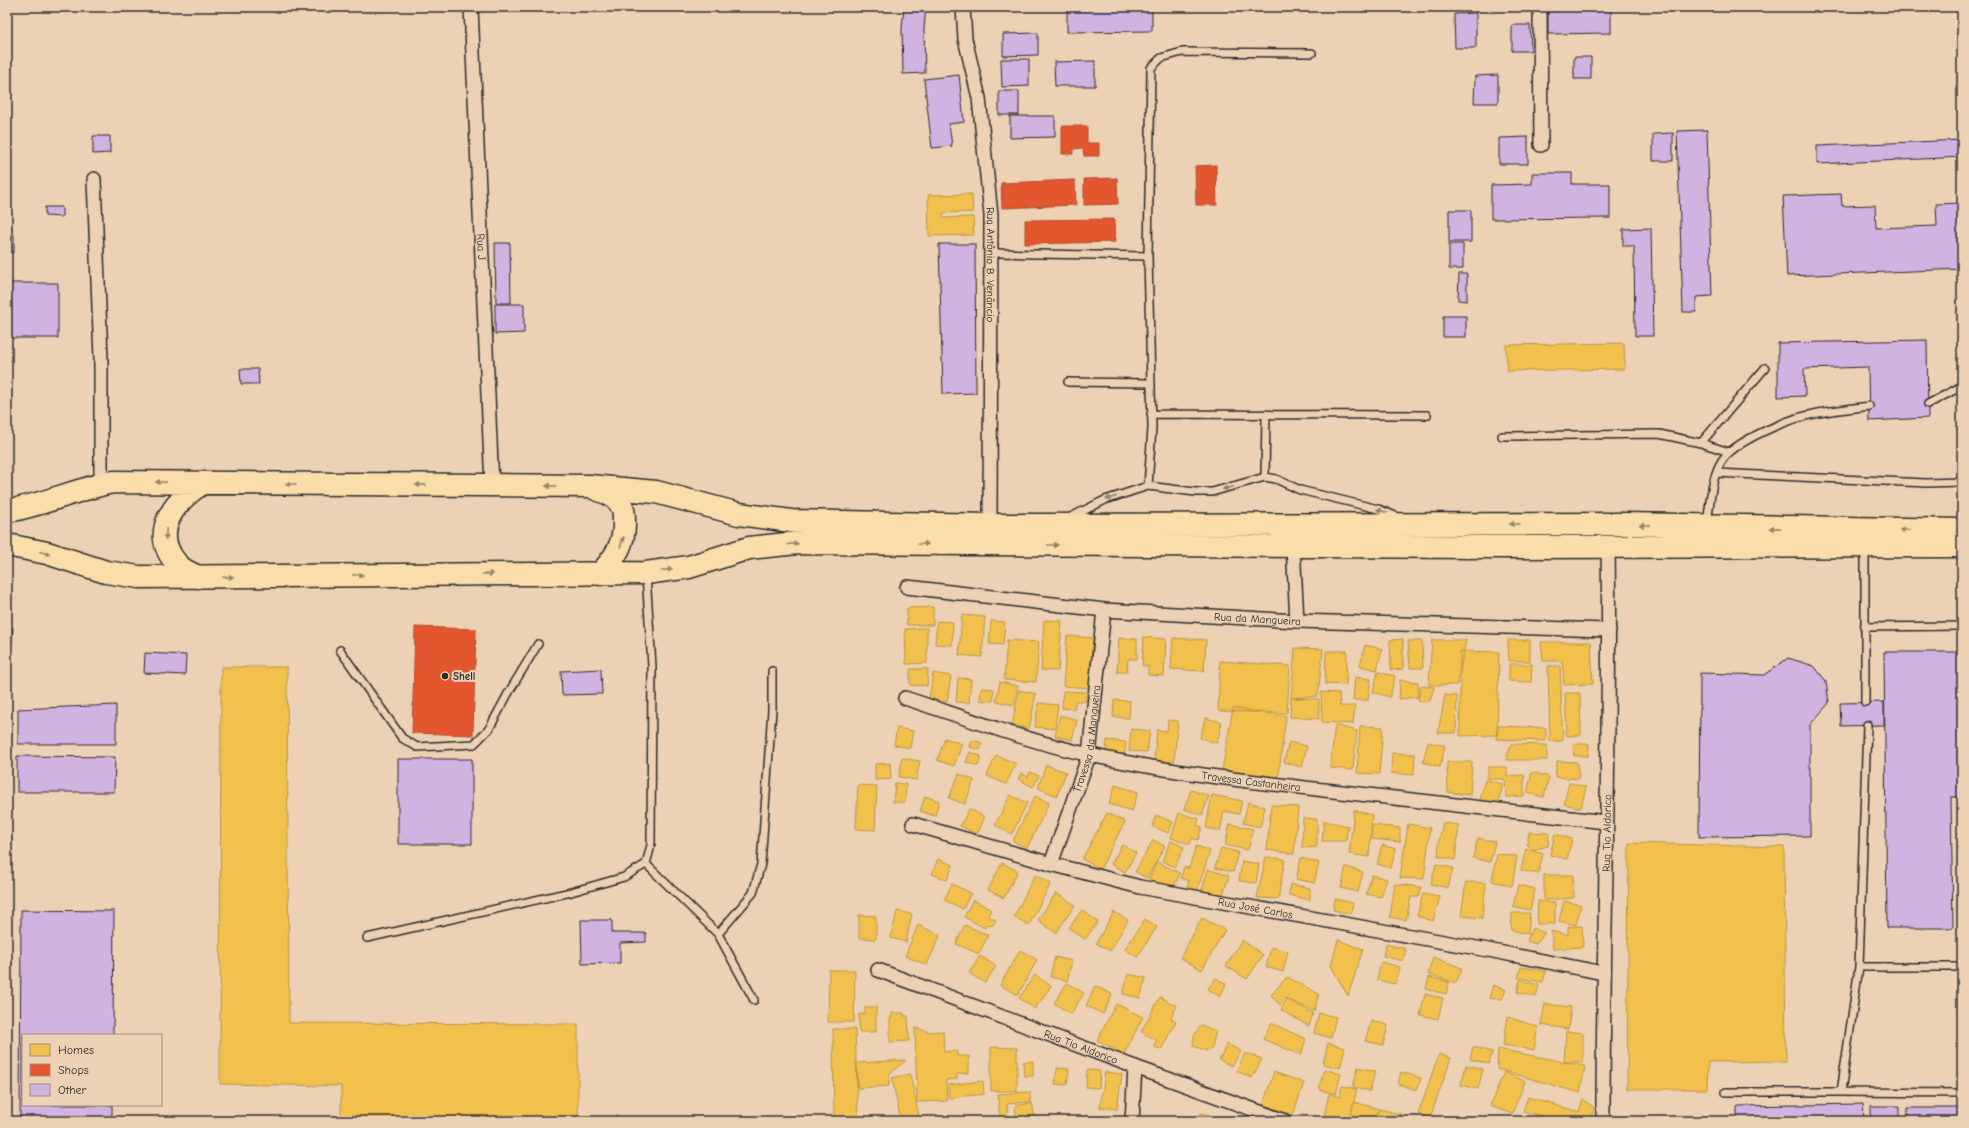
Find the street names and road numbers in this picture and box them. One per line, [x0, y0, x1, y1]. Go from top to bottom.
street label: Rua Antônio B. Venâncio [983, 206, 997, 323]
street label: Rua J [474, 233, 488, 260]
street label: Rua da Mangueira [1214, 610, 1301, 628]
street label: Travessa da Mangueira [1070, 684, 1103, 794]
street label: Travessa Castanheira [1201, 769, 1301, 794]
street label: Rua Tio Aldorico [1600, 794, 1614, 872]
street label: Rua José Carlos [1217, 895, 1294, 922]
street label: Rua Tio Aldorico [1042, 1027, 1120, 1067]

